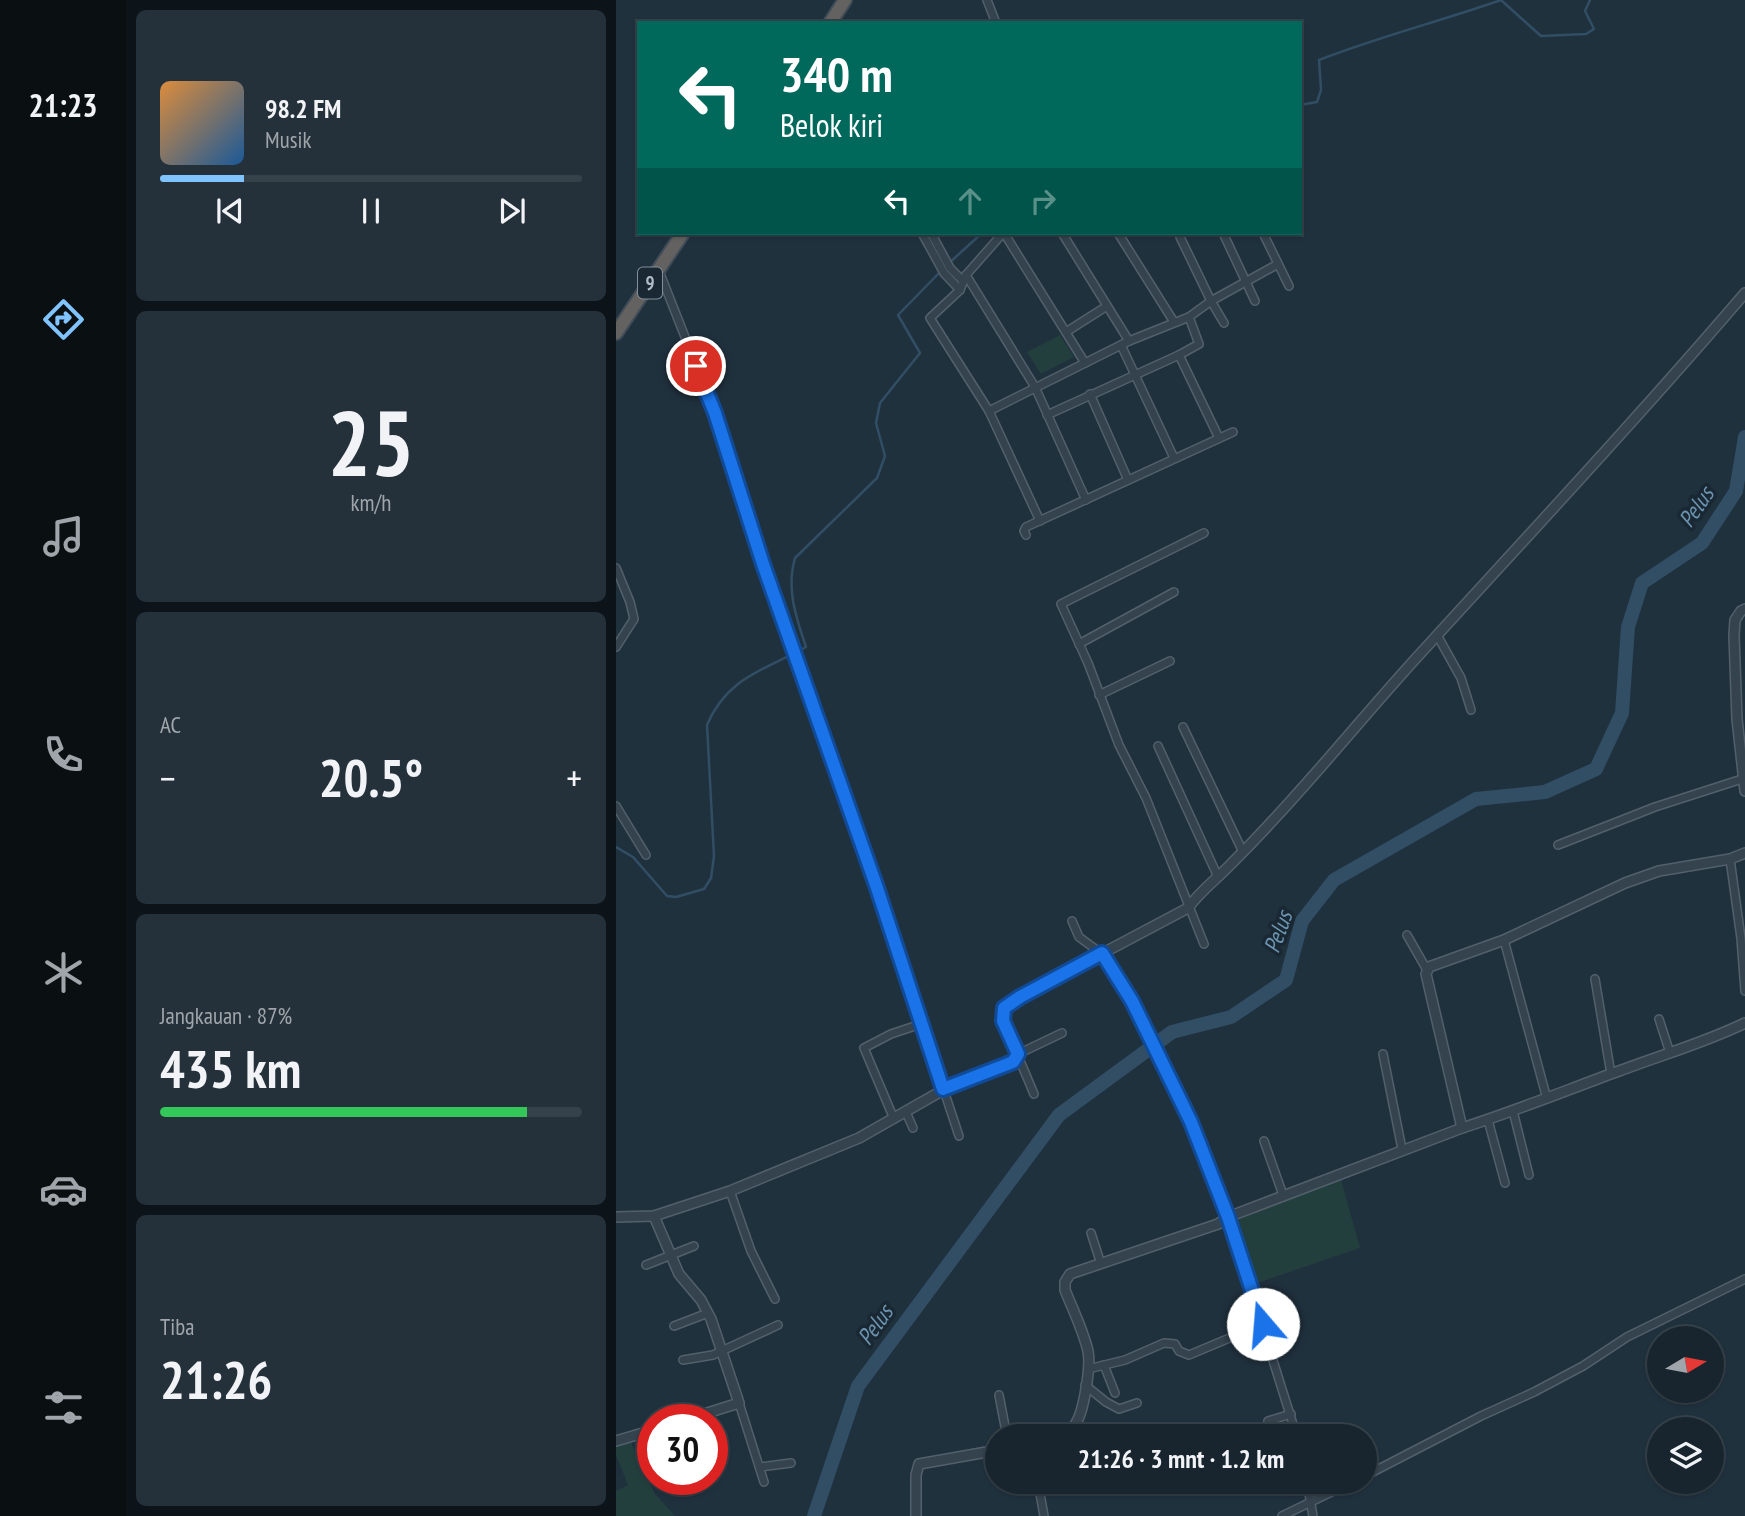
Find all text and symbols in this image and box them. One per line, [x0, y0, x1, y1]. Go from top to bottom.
text: 340 m [780, 42, 893, 106]
icon: left [665, 49, 756, 140]
text: 21:23 [28, 84, 98, 126]
text: 98.2 FM [265, 92, 341, 125]
text: Belok kiri [780, 104, 883, 146]
text: Musik [265, 125, 311, 154]
icon: left [878, 182, 916, 220]
icon: ahead [951, 182, 989, 220]
icon: right [1024, 182, 1062, 220]
icon: previous [211, 192, 249, 230]
icon: pause [352, 192, 390, 230]
icon: next [493, 192, 531, 230]
road number: 9 [638, 268, 662, 298]
icon: directions [39, 295, 88, 344]
pin [666, 336, 726, 396]
icon: arrive [677, 347, 715, 385]
text: 25 [328, 383, 415, 501]
water label: Pelus [1672, 479, 1721, 532]
text: km/h [351, 488, 391, 517]
icon: music [39, 512, 88, 561]
text: AC [160, 710, 181, 739]
icon: phone [39, 730, 88, 779]
text: 20.5° [319, 744, 423, 811]
text: − [160, 753, 176, 802]
text: + [566, 753, 582, 802]
water label: Pelus [1257, 905, 1299, 957]
icon: climate [39, 948, 88, 997]
text: Jangkauan · 87% [160, 1001, 292, 1030]
text: 435 km [160, 1035, 301, 1102]
icon: car [39, 1165, 88, 1214]
position arrow [1226, 1287, 1300, 1361]
water label: Pelus [850, 1297, 900, 1350]
text: Tiba [160, 1312, 194, 1341]
north arrow [1647, 1326, 1724, 1404]
map controls [1647, 1326, 1724, 1494]
text: 21:26 [160, 1346, 272, 1413]
icon: filters [39, 1383, 88, 1432]
speed limit sign: 30 [637, 1404, 728, 1495]
button: layers [1647, 1417, 1724, 1494]
text: 21:26 · 3 mnt · 1.2 km [1078, 1442, 1284, 1475]

